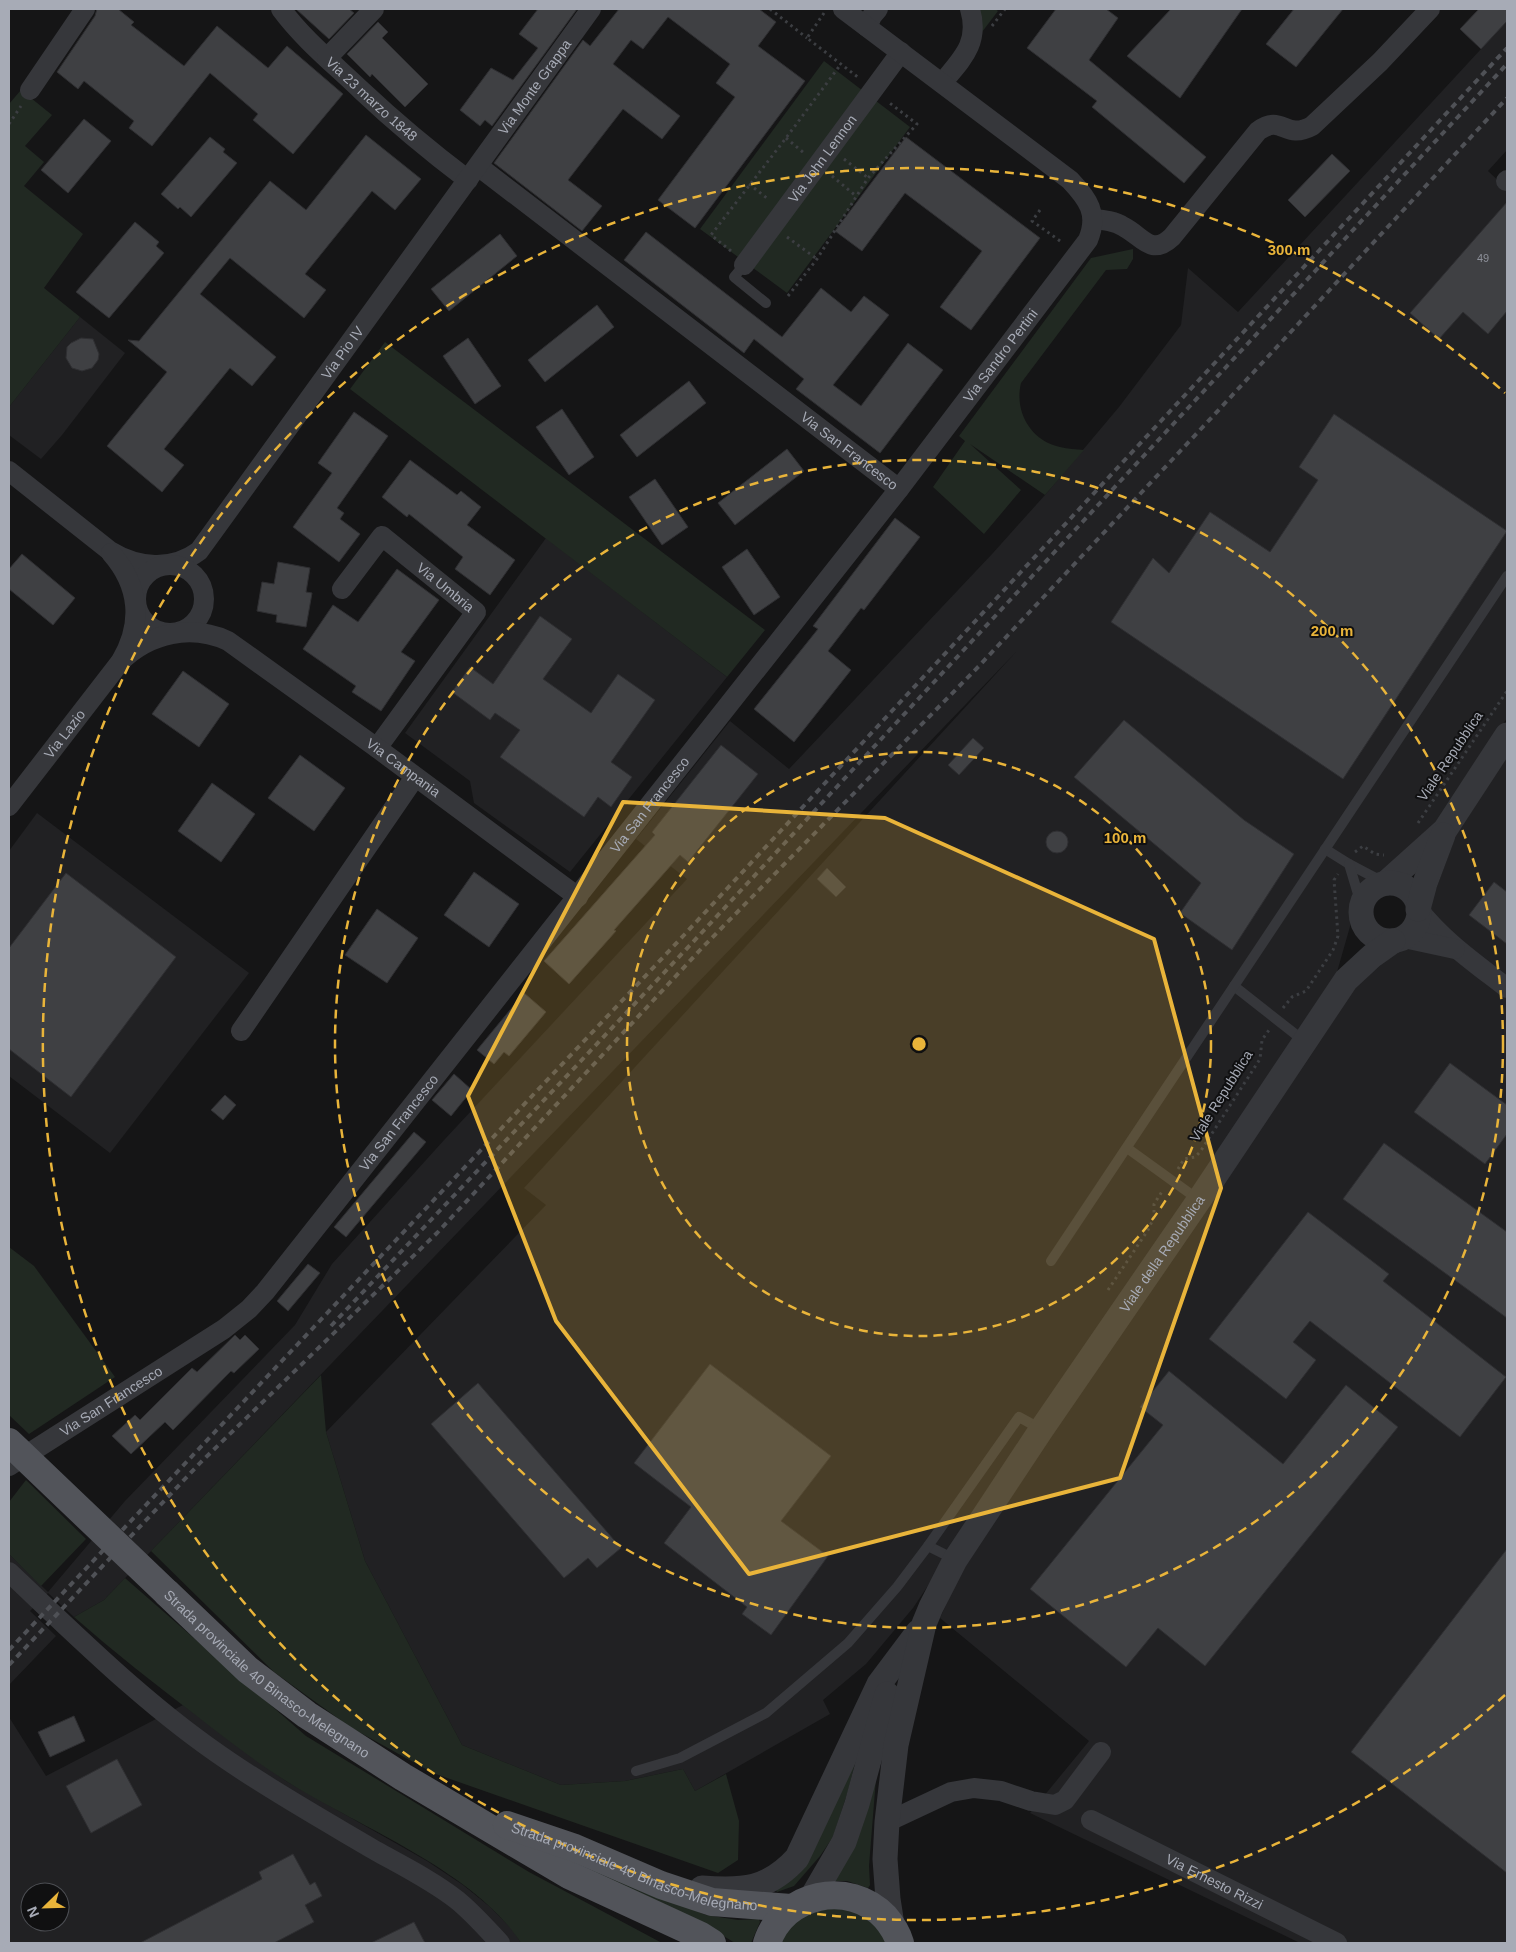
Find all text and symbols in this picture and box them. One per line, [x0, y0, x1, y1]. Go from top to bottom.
street label: Via Monte Grappa [495, 36, 574, 138]
street label: Via 23 marzo 1848 [323, 54, 421, 145]
street label: Via John Lennon [785, 112, 860, 206]
text: 300 m [1268, 241, 1310, 258]
house number: 49 [1477, 252, 1489, 264]
street label: Via Sandro Pertini [960, 306, 1041, 405]
street label: Via Pio IV [318, 323, 367, 382]
street label: Via San Francesco [798, 409, 901, 493]
street label: Via Umbria [414, 559, 478, 615]
text: 200 m [1311, 622, 1353, 639]
street label: Via Lazio [41, 706, 89, 762]
street label: Viale Repubblica [1414, 708, 1486, 804]
street label: Via Campania [363, 735, 444, 800]
street label: Via San Francesco [607, 753, 693, 856]
text: 100 m [1104, 829, 1146, 846]
centre of rings [910, 1035, 928, 1053]
street label: Viale Repubblica [1186, 1047, 1256, 1145]
street label: Via San Francesco [356, 1071, 442, 1174]
street label: Viale della Repubblica [1116, 1192, 1208, 1315]
street label: Via San Francesco [57, 1362, 165, 1439]
street label: Strada provinciale 40 Binasco-Melegnano [161, 1587, 373, 1761]
street label: Strada provinciale 40 Binasco-Melegnano [509, 1819, 758, 1913]
street label: Via Ernesto Rizzi [1163, 1851, 1266, 1913]
north arrow [20, 1882, 70, 1932]
text: N [24, 1904, 42, 1920]

